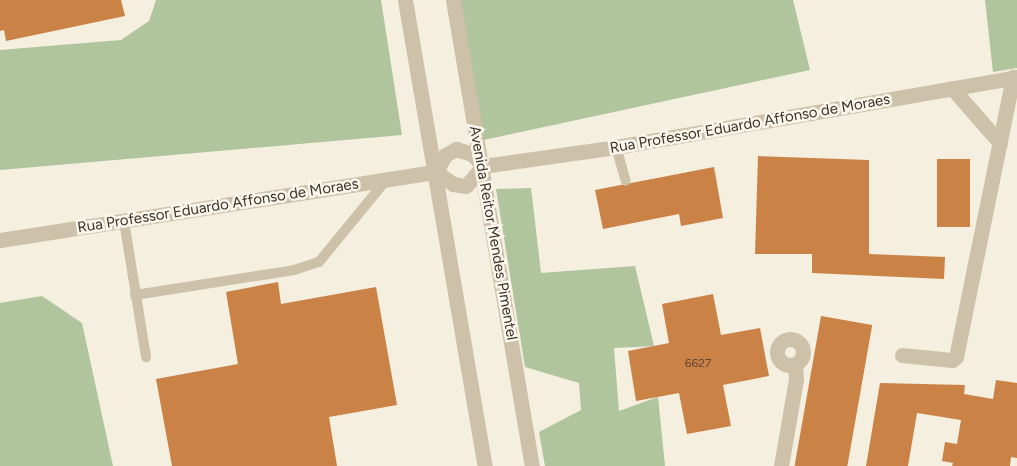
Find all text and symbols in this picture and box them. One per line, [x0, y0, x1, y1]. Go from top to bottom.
street label: Rua Professor Eduardo Affonso de Moraes [608, 90, 892, 158]
street label: Avenida Reitor Mendes Pimentel [465, 124, 521, 342]
street label: Rua Professor Eduardo Affonso de Moraes [76, 175, 360, 237]
house number: 6627 [685, 357, 711, 371]

